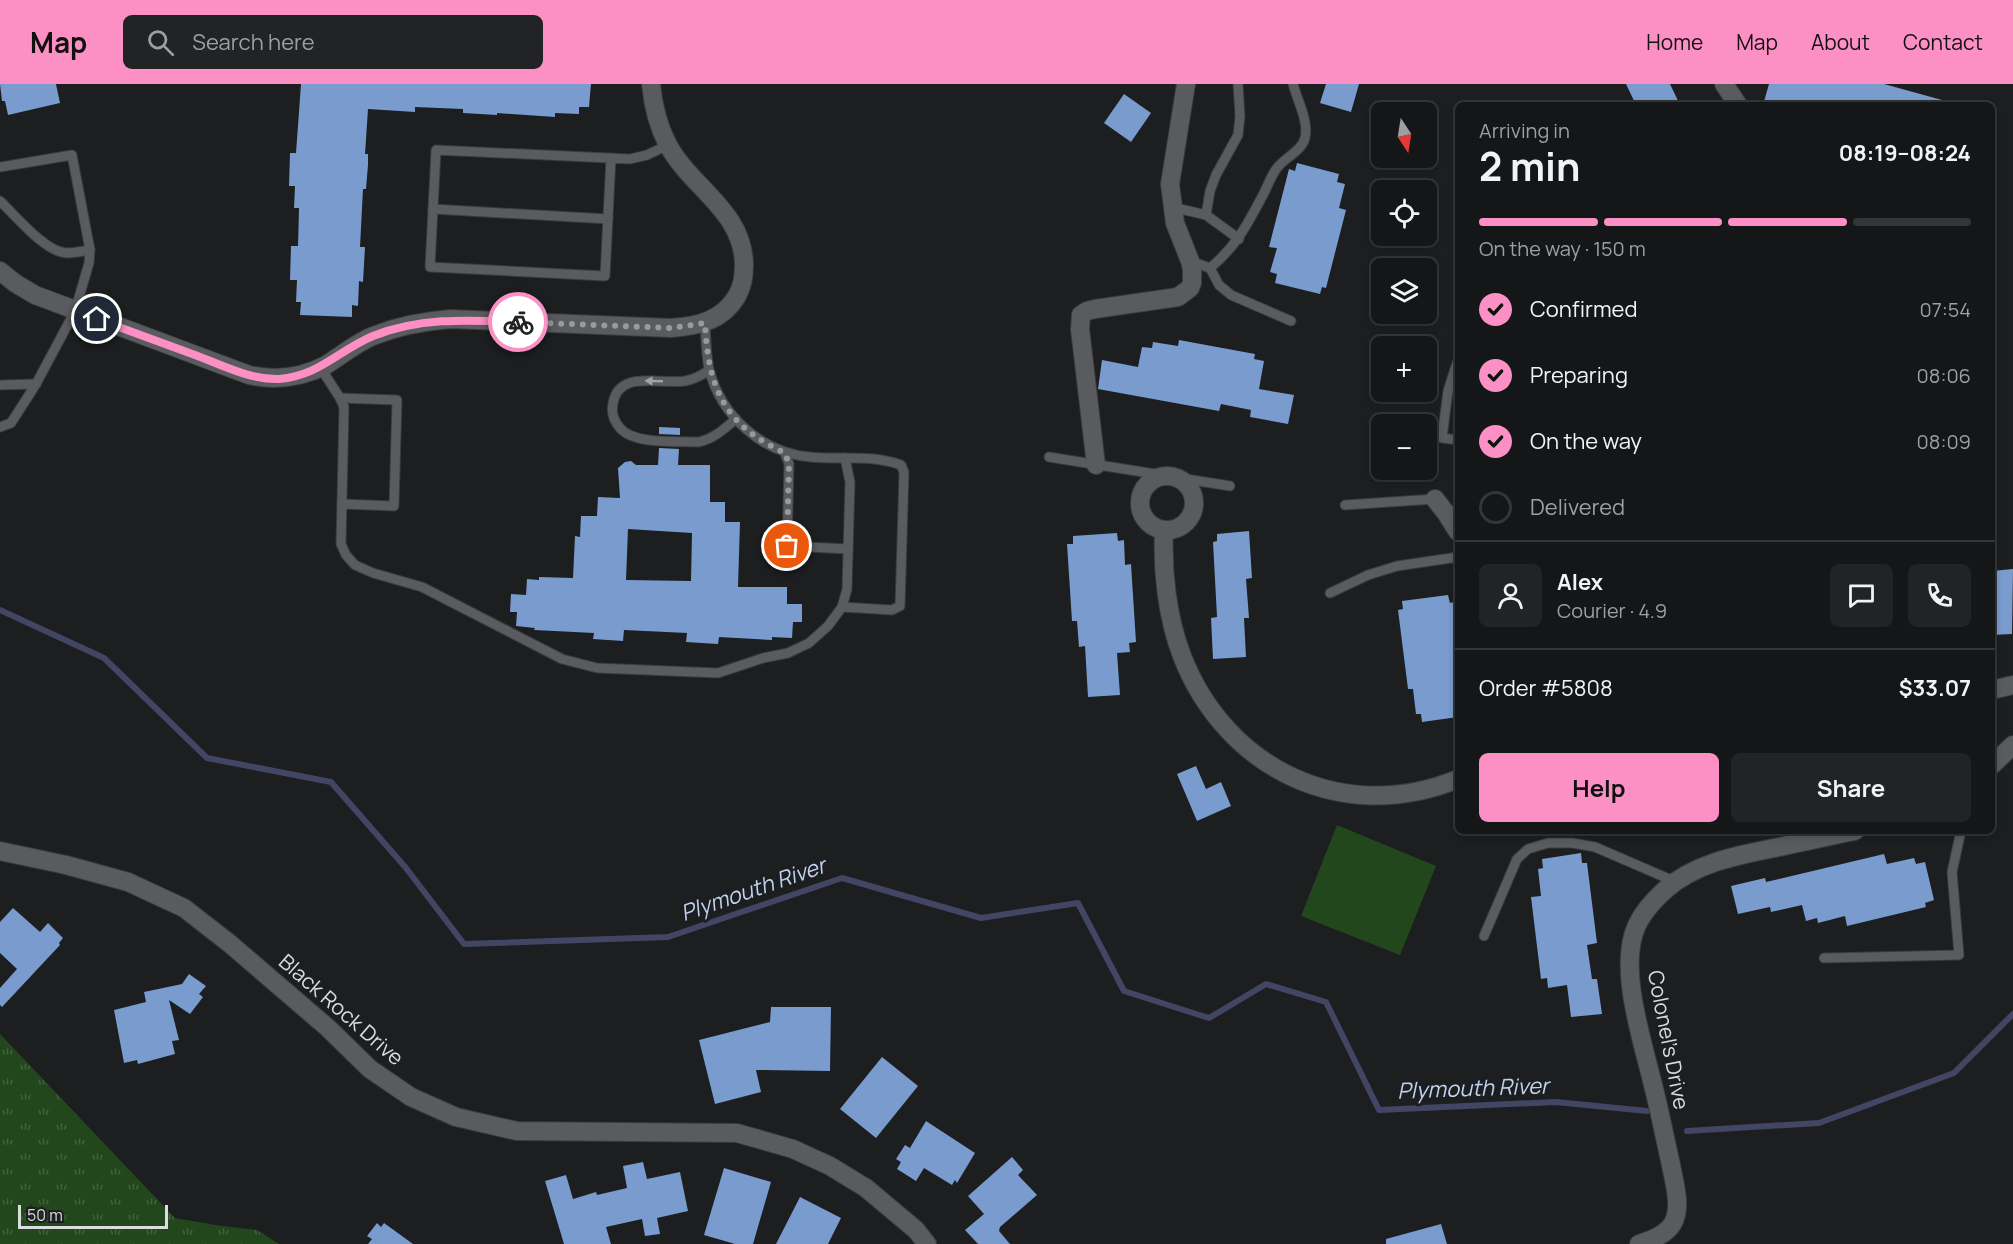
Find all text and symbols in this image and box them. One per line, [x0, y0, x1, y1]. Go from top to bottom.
search box [123, 15, 543, 69]
text: Map [30, 23, 87, 61]
icon: search [144, 26, 177, 59]
text: Search here [192, 27, 315, 57]
text: Home [1646, 28, 1703, 56]
text: Map [1736, 28, 1778, 56]
text: About [1811, 28, 1870, 56]
text: Contact [1903, 28, 1983, 56]
north arrow [1371, 102, 1437, 168]
map controls [1371, 102, 1437, 480]
text: Arriving in [1479, 117, 1570, 144]
text: 08:19–08:24 [1839, 138, 1971, 168]
text: 2 min [1479, 139, 1580, 193]
button: locate [1371, 180, 1437, 246]
text: On the way · 150 m [1479, 235, 1646, 262]
button: layers [1371, 258, 1437, 324]
courier [488, 292, 548, 352]
pin [71, 293, 122, 344]
icon: check [1479, 293, 1512, 326]
text: Confirmed [1530, 294, 1638, 324]
text: 07:54 [1919, 296, 1971, 323]
icon: home [80, 302, 113, 335]
icon: bike [502, 306, 535, 339]
button: + [1371, 336, 1437, 402]
icon: check [1479, 359, 1512, 392]
text: Preparing [1530, 360, 1628, 390]
text: 08:06 [1917, 362, 1971, 389]
one-way arrow [645, 376, 664, 385]
button: − [1371, 414, 1437, 480]
icon: check [1479, 425, 1512, 458]
text: On the way [1530, 426, 1642, 456]
text: 08:09 [1917, 428, 1971, 455]
text: Delivered [1530, 492, 1625, 522]
pin [761, 520, 812, 571]
icon: bag [770, 529, 803, 562]
button: person [1479, 564, 1542, 627]
button: chat [1830, 564, 1893, 627]
button: phone [1908, 564, 1971, 627]
text: Alex [1557, 567, 1603, 597]
text: Courier · 4.9 [1557, 597, 1667, 624]
text: Order #5808 [1479, 673, 1613, 703]
text: $33.07 [1899, 673, 1971, 703]
button: Help [1479, 753, 1719, 822]
button: Share [1731, 753, 1971, 822]
water label: Plymouth River [676, 849, 832, 928]
street label: Black Rock Drive [273, 947, 410, 1071]
street label: Colonel's Drive [1642, 968, 1696, 1112]
water label: Plymouth River [1397, 1070, 1552, 1106]
scale bar [18, 1202, 168, 1230]
text: 50 m [27, 1204, 63, 1226]

